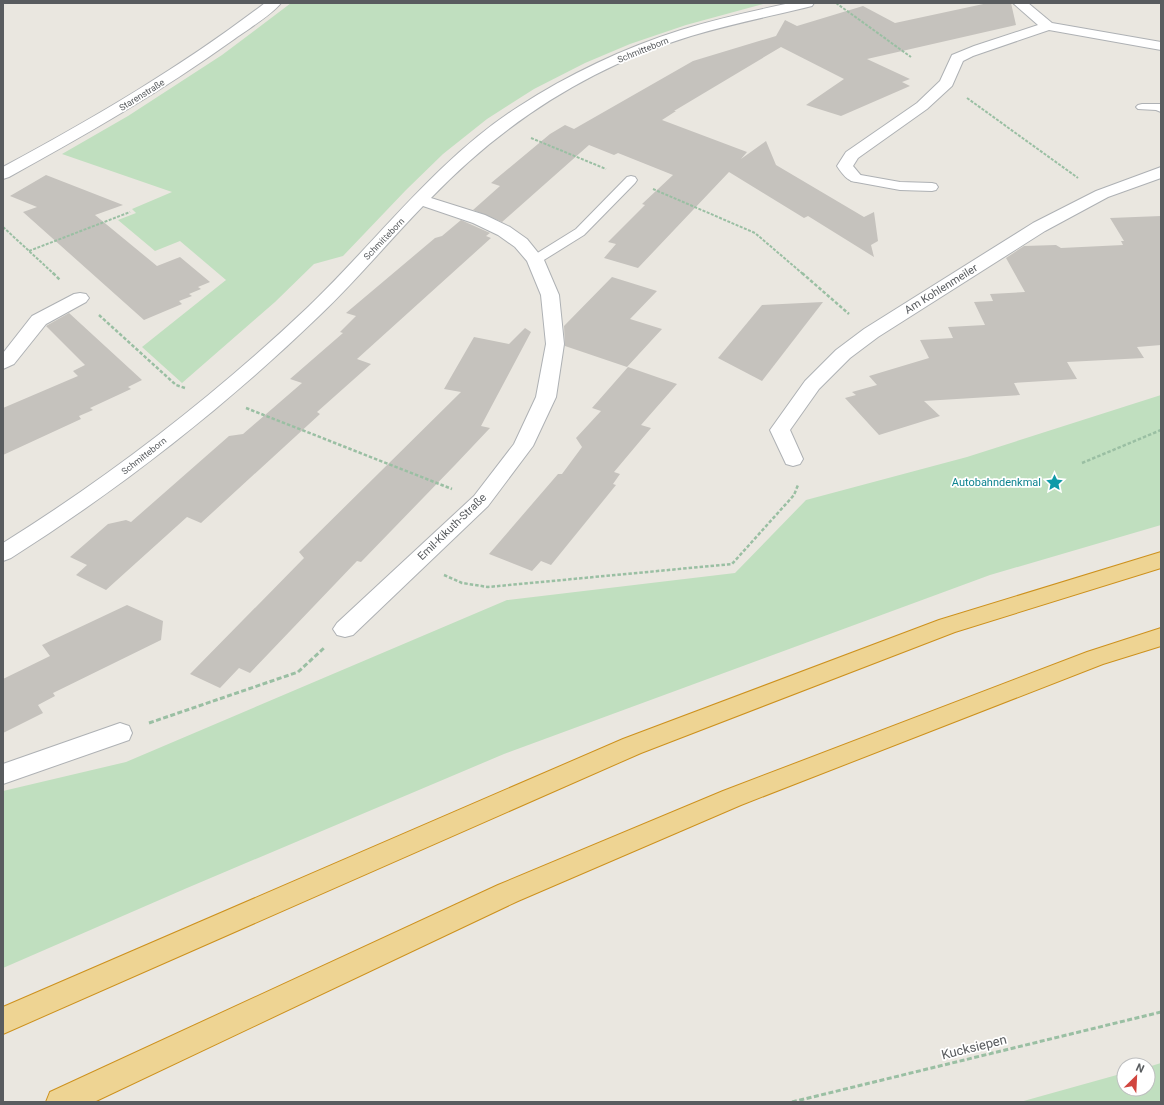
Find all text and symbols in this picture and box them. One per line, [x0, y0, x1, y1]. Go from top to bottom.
street label: Schmitteborn [616, 35, 670, 65]
street label: Starenstraße [118, 77, 167, 113]
street label: Schmitteborn [362, 216, 406, 262]
street label: Am Kohlenmeiler [902, 261, 980, 317]
street label: Schmitteborn [120, 435, 168, 477]
place icon: Autobahndenkmal [1044, 472, 1064, 492]
place label: Autobahndenkmal [952, 476, 1041, 489]
street label: Emil-Kikuth-Straße [415, 491, 489, 563]
street label: Kucksiepen [940, 1032, 1008, 1062]
north arrow [1116, 1057, 1156, 1097]
text: N [1134, 1061, 1146, 1076]

